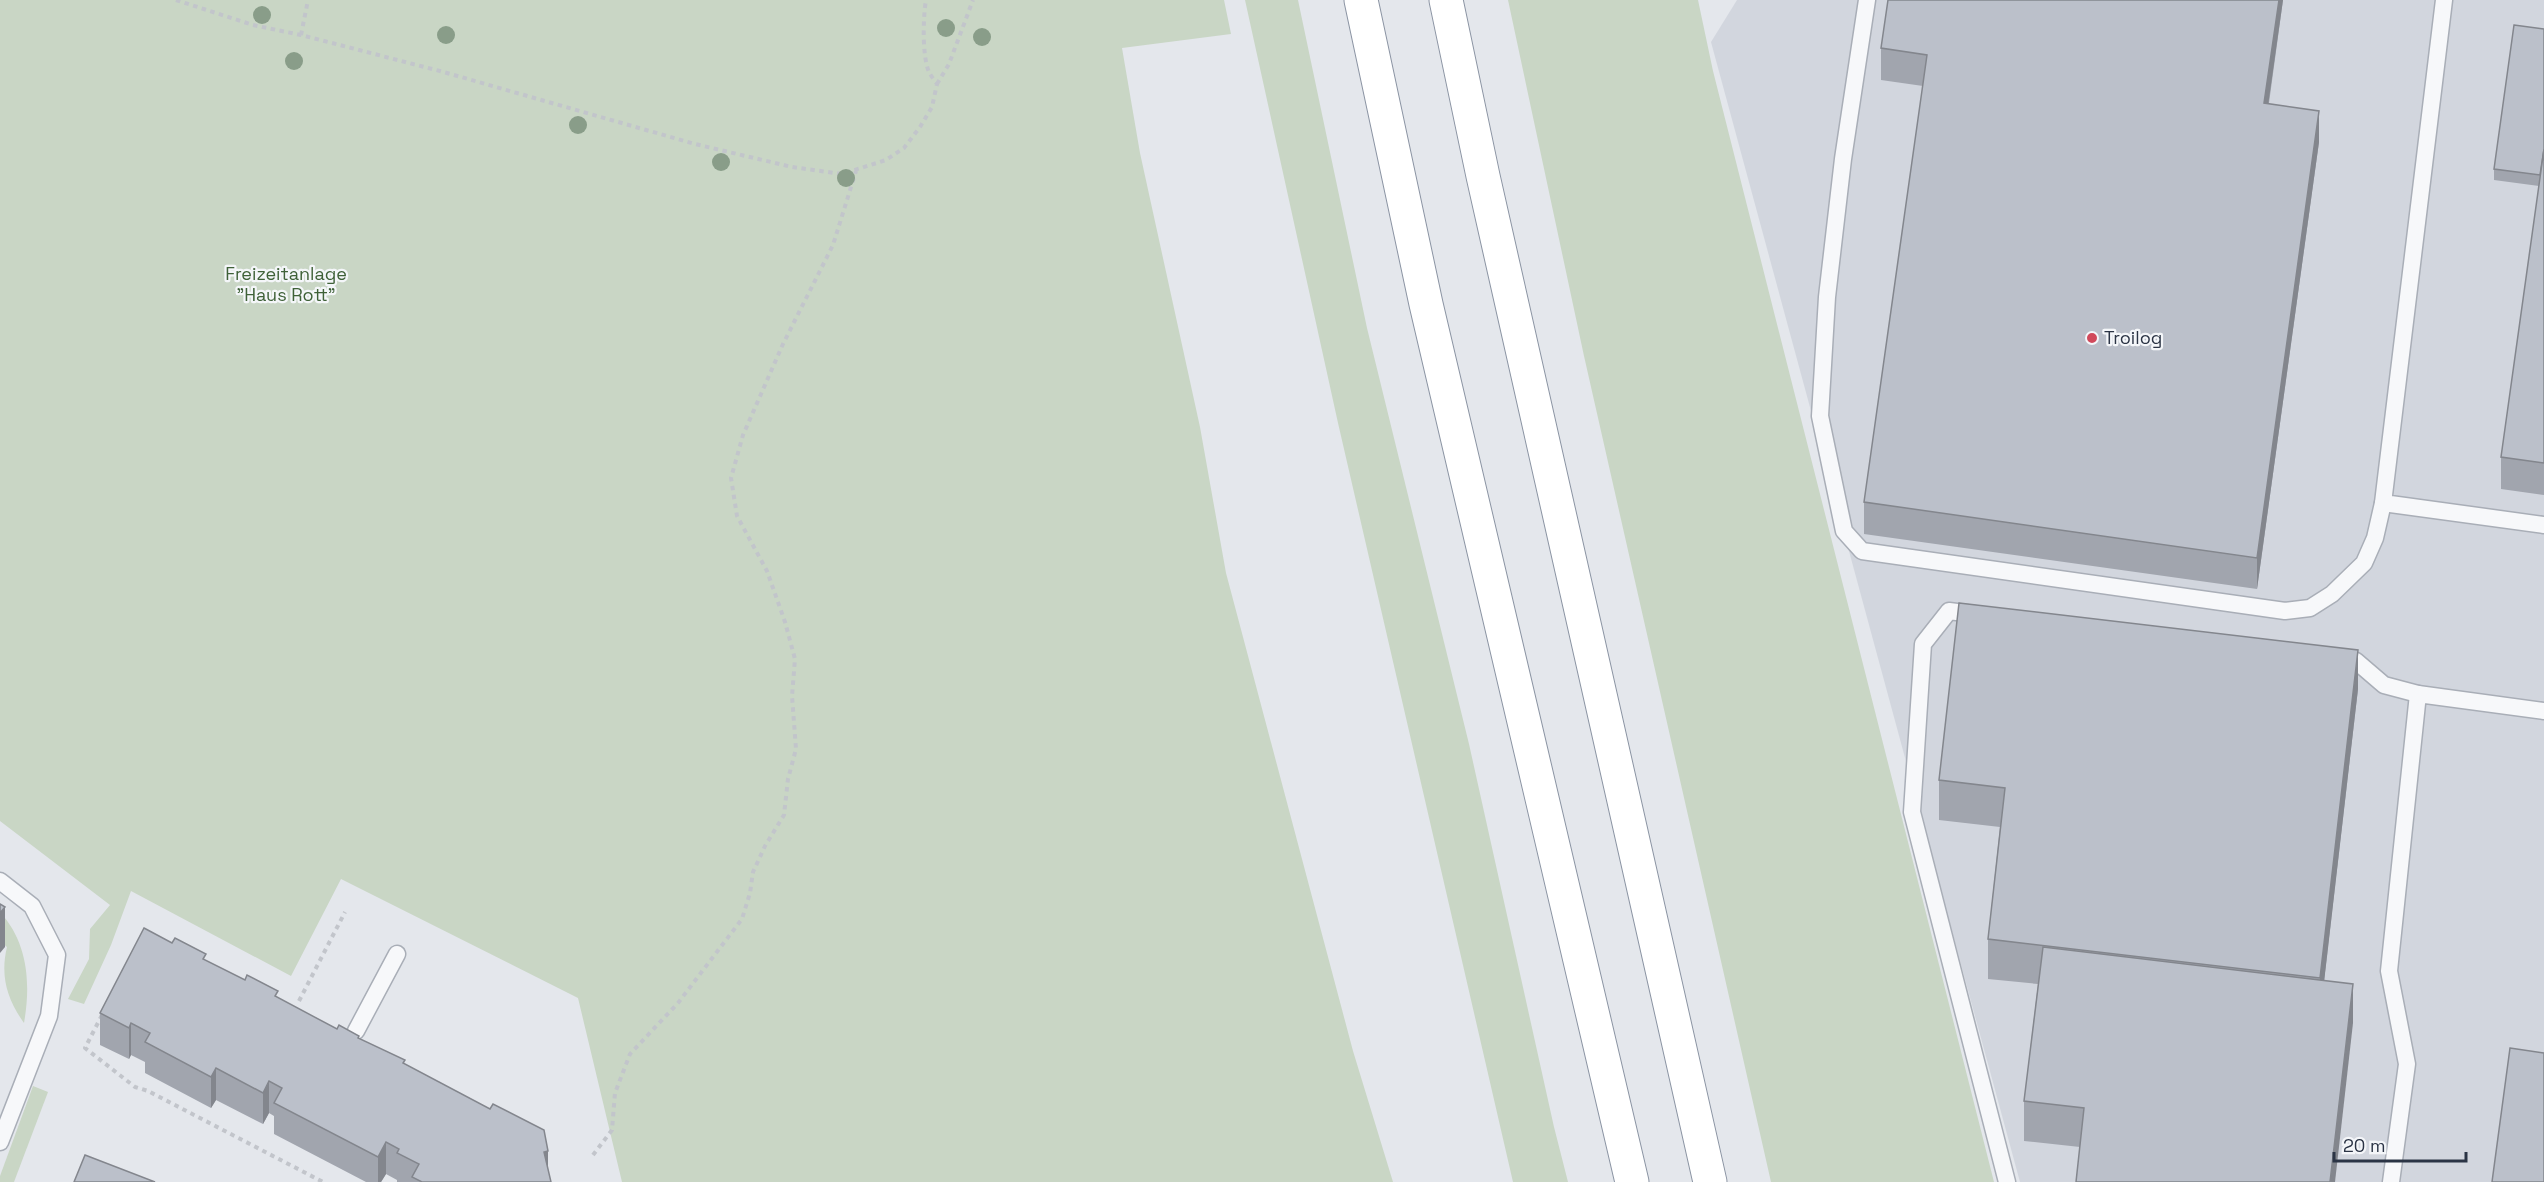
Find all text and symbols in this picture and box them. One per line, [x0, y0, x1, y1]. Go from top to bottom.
park label: Freizeitanlage "Haus Rott" [225, 262, 347, 306]
place label: Troilog [2104, 326, 2162, 349]
marker: Troilog [2085, 331, 2099, 345]
scale bar [2334, 1125, 2466, 1163]
text: 20 m [2343, 1134, 2386, 1157]

